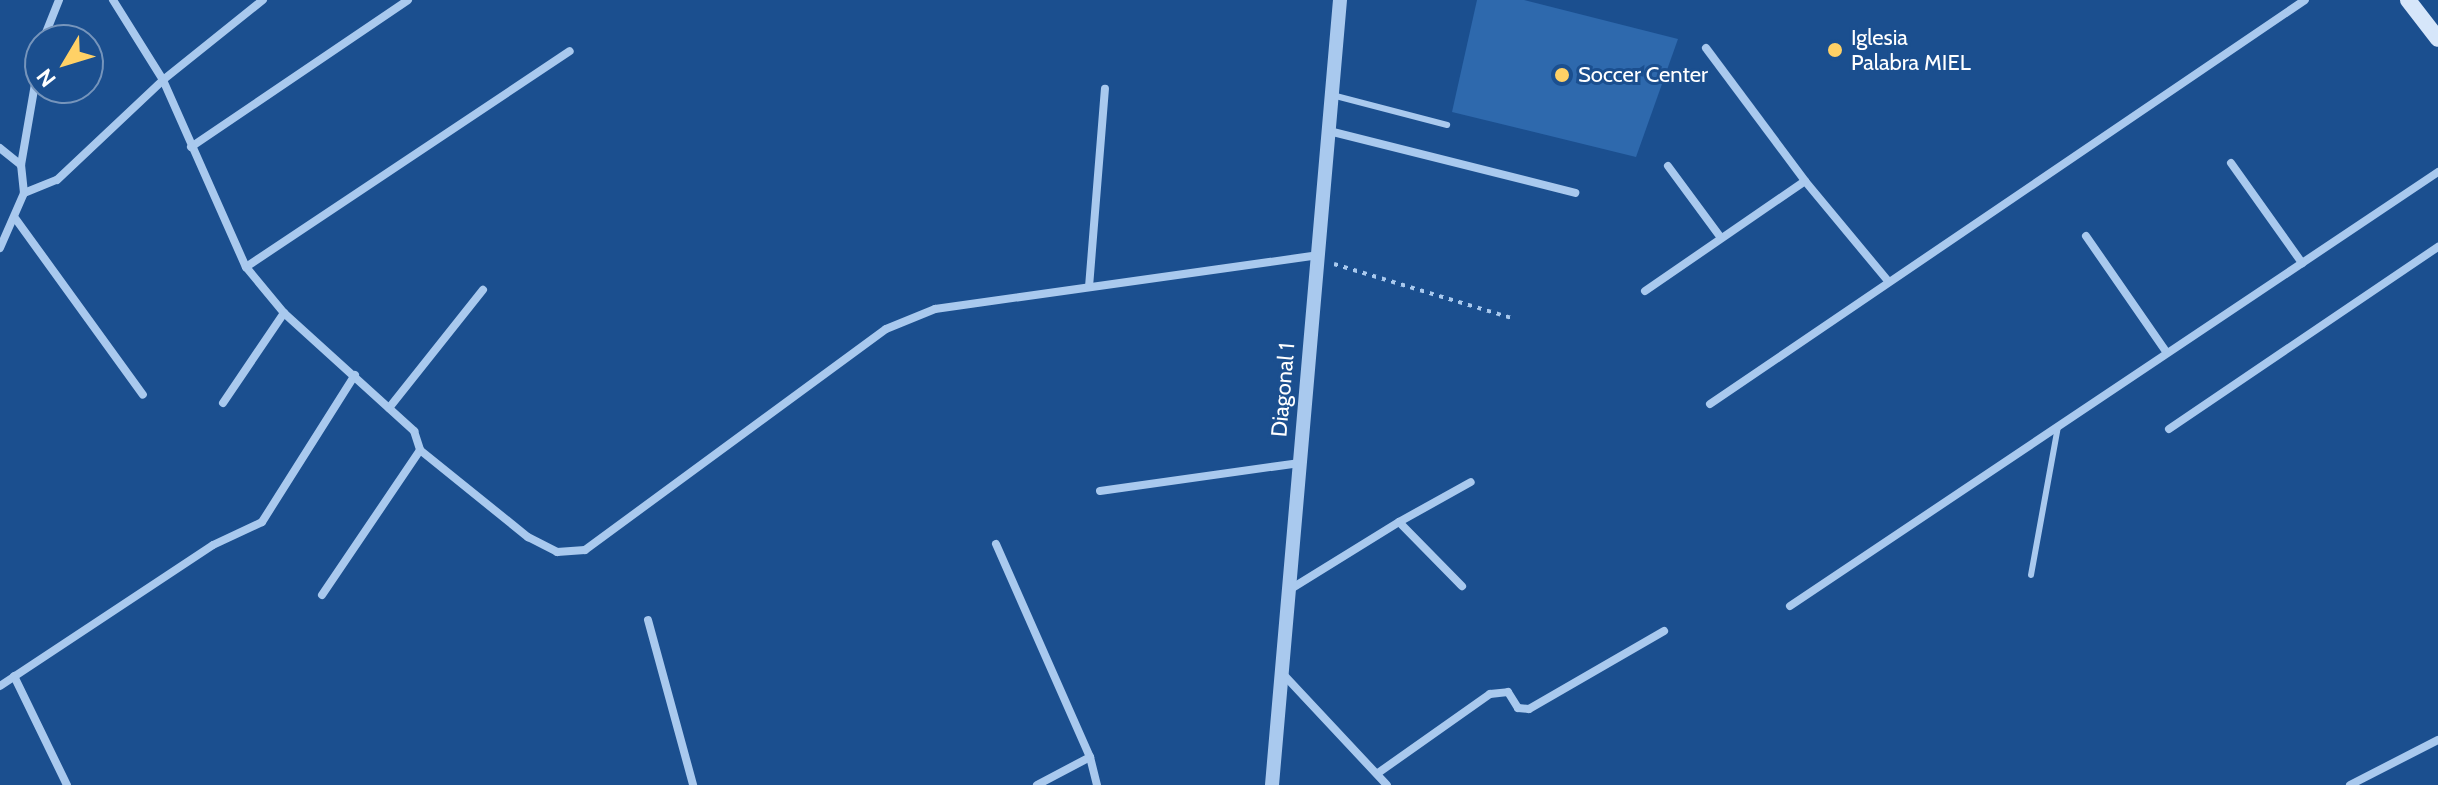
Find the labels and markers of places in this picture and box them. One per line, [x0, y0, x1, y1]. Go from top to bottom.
place label: Iglesia Palabra MIEL [1851, 24, 1971, 76]
marker: Iglesia Palabra MIEL [1826, 41, 1844, 59]
place label: Soccer Center [1578, 62, 1708, 88]
marker: Soccer Center [1553, 66, 1571, 84]

